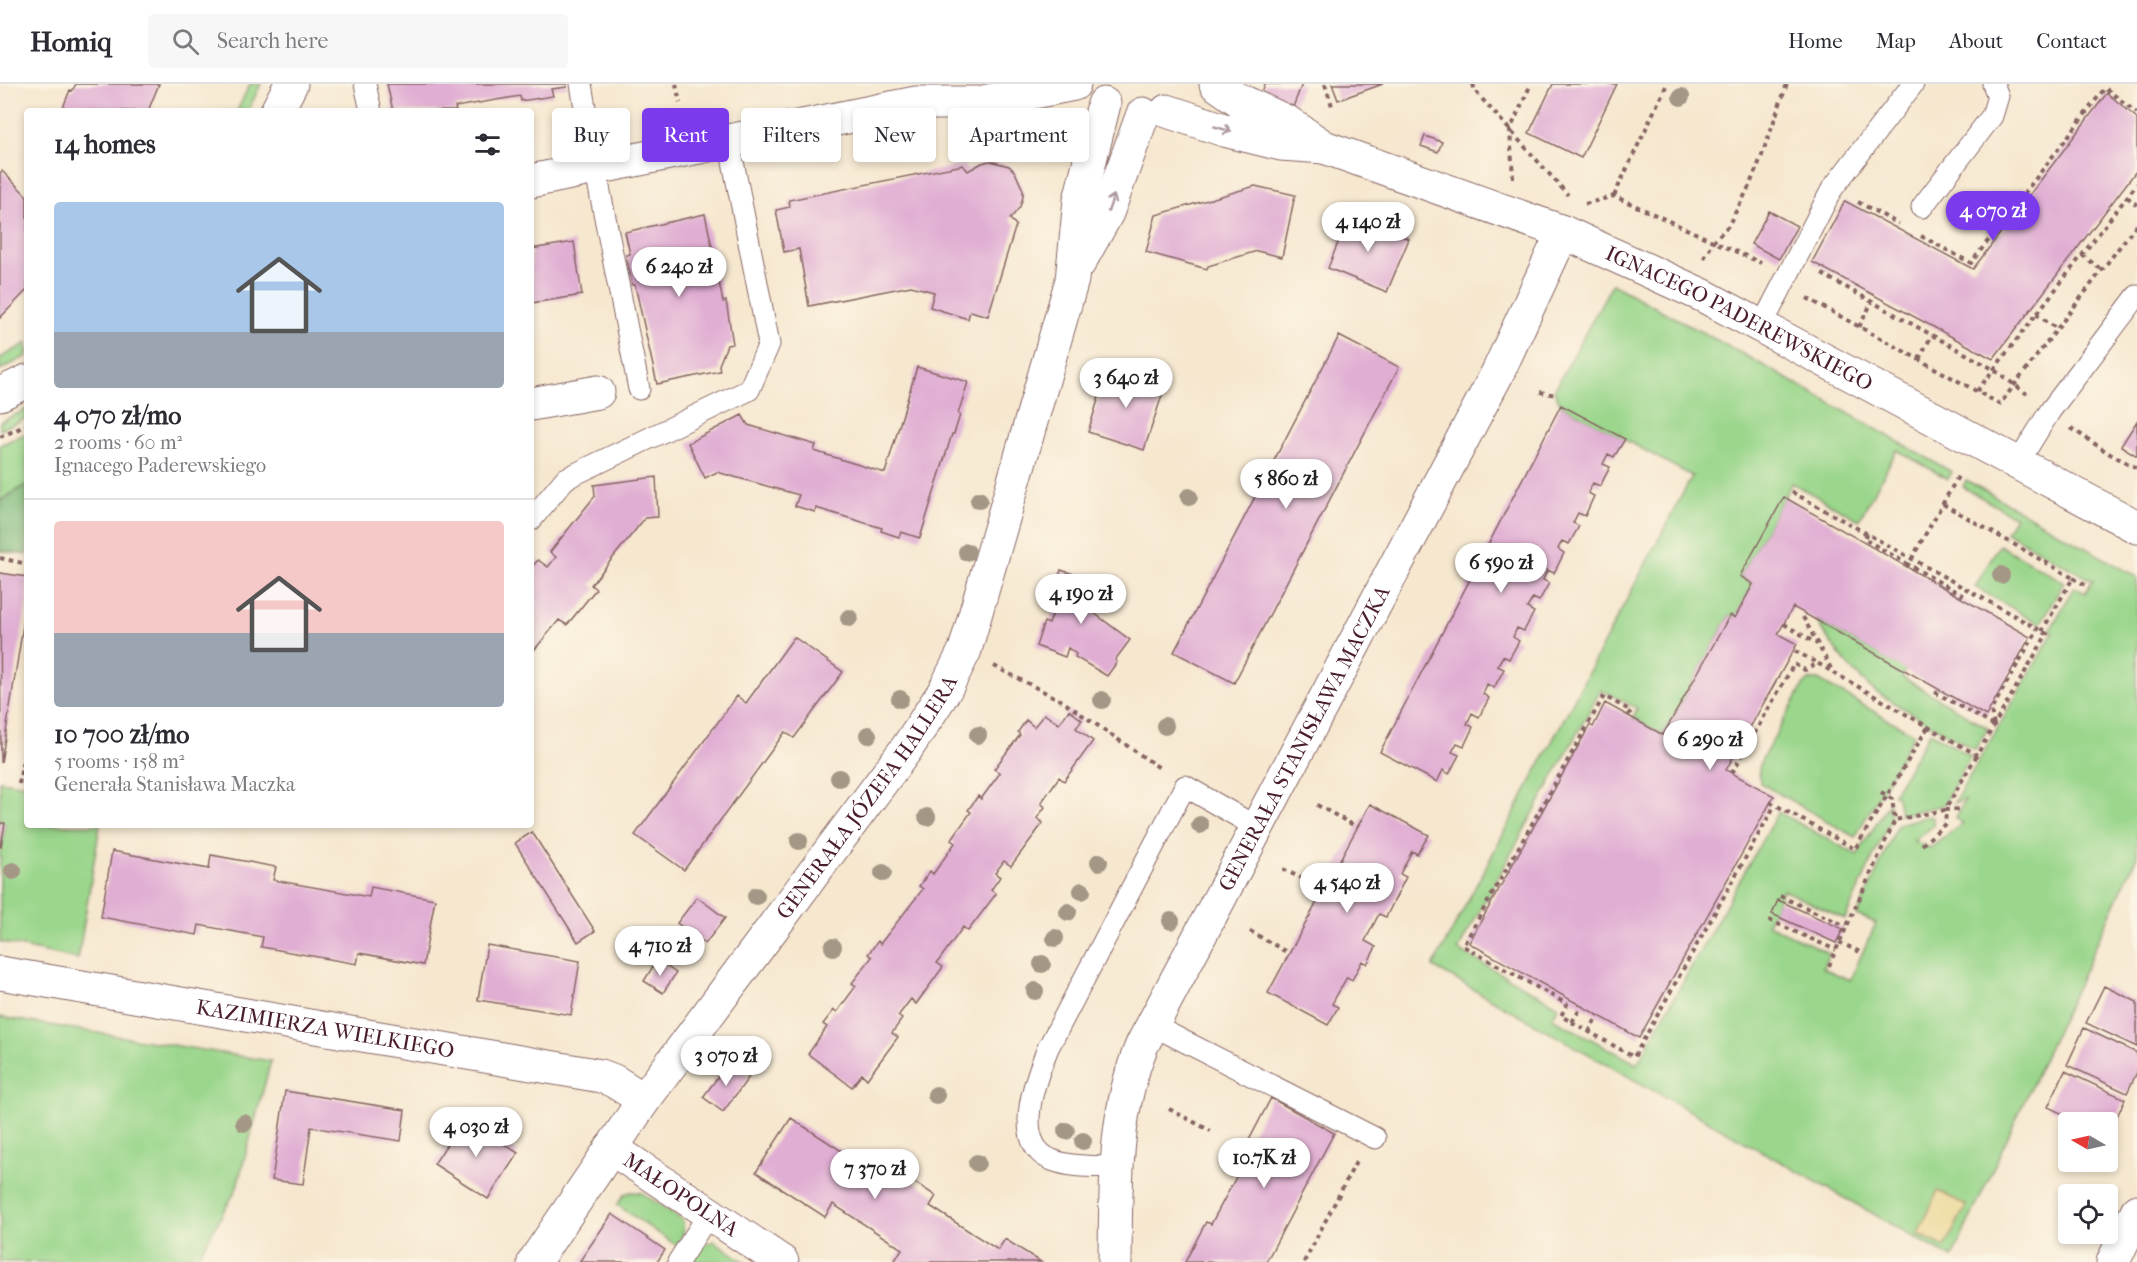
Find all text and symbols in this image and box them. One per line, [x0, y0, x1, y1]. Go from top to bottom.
search box [148, 14, 568, 68]
text: Homiq [30, 25, 112, 58]
icon: search [169, 25, 202, 58]
text: Search here [217, 28, 328, 54]
text: Home [1788, 29, 1843, 53]
text: Map [1876, 29, 1916, 53]
text: About [1949, 29, 2003, 53]
text: Contact [2036, 29, 2107, 53]
chip: Buy [552, 108, 630, 162]
chip: Rent [642, 108, 729, 162]
chip: Filters [741, 108, 841, 162]
chip: New [853, 108, 936, 162]
chip: Apartment [948, 108, 1089, 162]
one-way arrow [1213, 124, 1232, 135]
icon: filters [471, 128, 504, 161]
text: 14 homes [54, 129, 156, 160]
pin: 4 070 zł [1931, 191, 2055, 242]
one-way arrow [1106, 194, 1117, 213]
text: 4 070 zł [1960, 199, 2026, 222]
pin: 4 140 zł [1306, 202, 1430, 253]
text: 4 140 zł [1336, 210, 1400, 233]
icon: home [225, 241, 333, 349]
street label: IGNACEGO PADEREWSKIEGO [1602, 241, 1877, 396]
pin: 6 240 zł [617, 247, 741, 298]
text: 6 240 zł [646, 255, 712, 278]
pin: 3 640 zł [1064, 358, 1188, 409]
text: 3 640 zł [1094, 366, 1158, 389]
text: 4 070 zł/mo [54, 400, 181, 431]
text: 2 rooms · 60 m² [54, 431, 182, 454]
text: Ignacego Paderewskiego [54, 454, 266, 477]
pin: 5 860 zł [1224, 459, 1348, 510]
text: 5 860 zł [1254, 467, 1318, 490]
pin: 6 590 zł [1439, 543, 1563, 594]
text: 6 590 zł [1469, 551, 1533, 574]
icon: home [225, 560, 333, 668]
pin: 4 190 zł [1019, 574, 1143, 625]
street label: GENERAŁA STANISŁAWA MACZKA [1214, 581, 1395, 895]
text: 4 190 zł [1049, 582, 1113, 605]
street label: GENERAŁA JÓZEFA HALLERA [772, 671, 962, 924]
text: 10 700 zł/mo [54, 719, 190, 750]
pin: 6 290 zł [1648, 720, 1772, 771]
text: 6 290 zł [1677, 728, 1743, 751]
text: 5 rooms · 158 m² [54, 750, 184, 773]
text: Generała Stanisława Maczka [54, 773, 295, 796]
pin: 4 540 zł [1285, 863, 1409, 914]
text: 4 540 zł [1314, 871, 1380, 894]
pin: 4 710 zł [598, 926, 722, 977]
text: 4 710 zł [629, 934, 691, 957]
street label: KAZIMIERZA WIELKIEGO [194, 995, 456, 1063]
pin: 3 070 zł [664, 1036, 788, 1087]
text: 3 070 zł [695, 1044, 757, 1067]
pin: 4 030 zł [414, 1107, 538, 1158]
north arrow [2058, 1112, 2118, 1172]
map controls [2058, 1112, 2118, 1244]
text: 4 030 zł [443, 1115, 509, 1138]
pin: 10.7K zł [1202, 1138, 1326, 1189]
text: 10.7K zł [1232, 1146, 1296, 1169]
street label: MAŁOPOLNA [619, 1148, 743, 1242]
pin: 7 370 zł [813, 1149, 937, 1200]
text: 7 370 zł [844, 1157, 906, 1180]
button: locate [2058, 1184, 2118, 1244]

